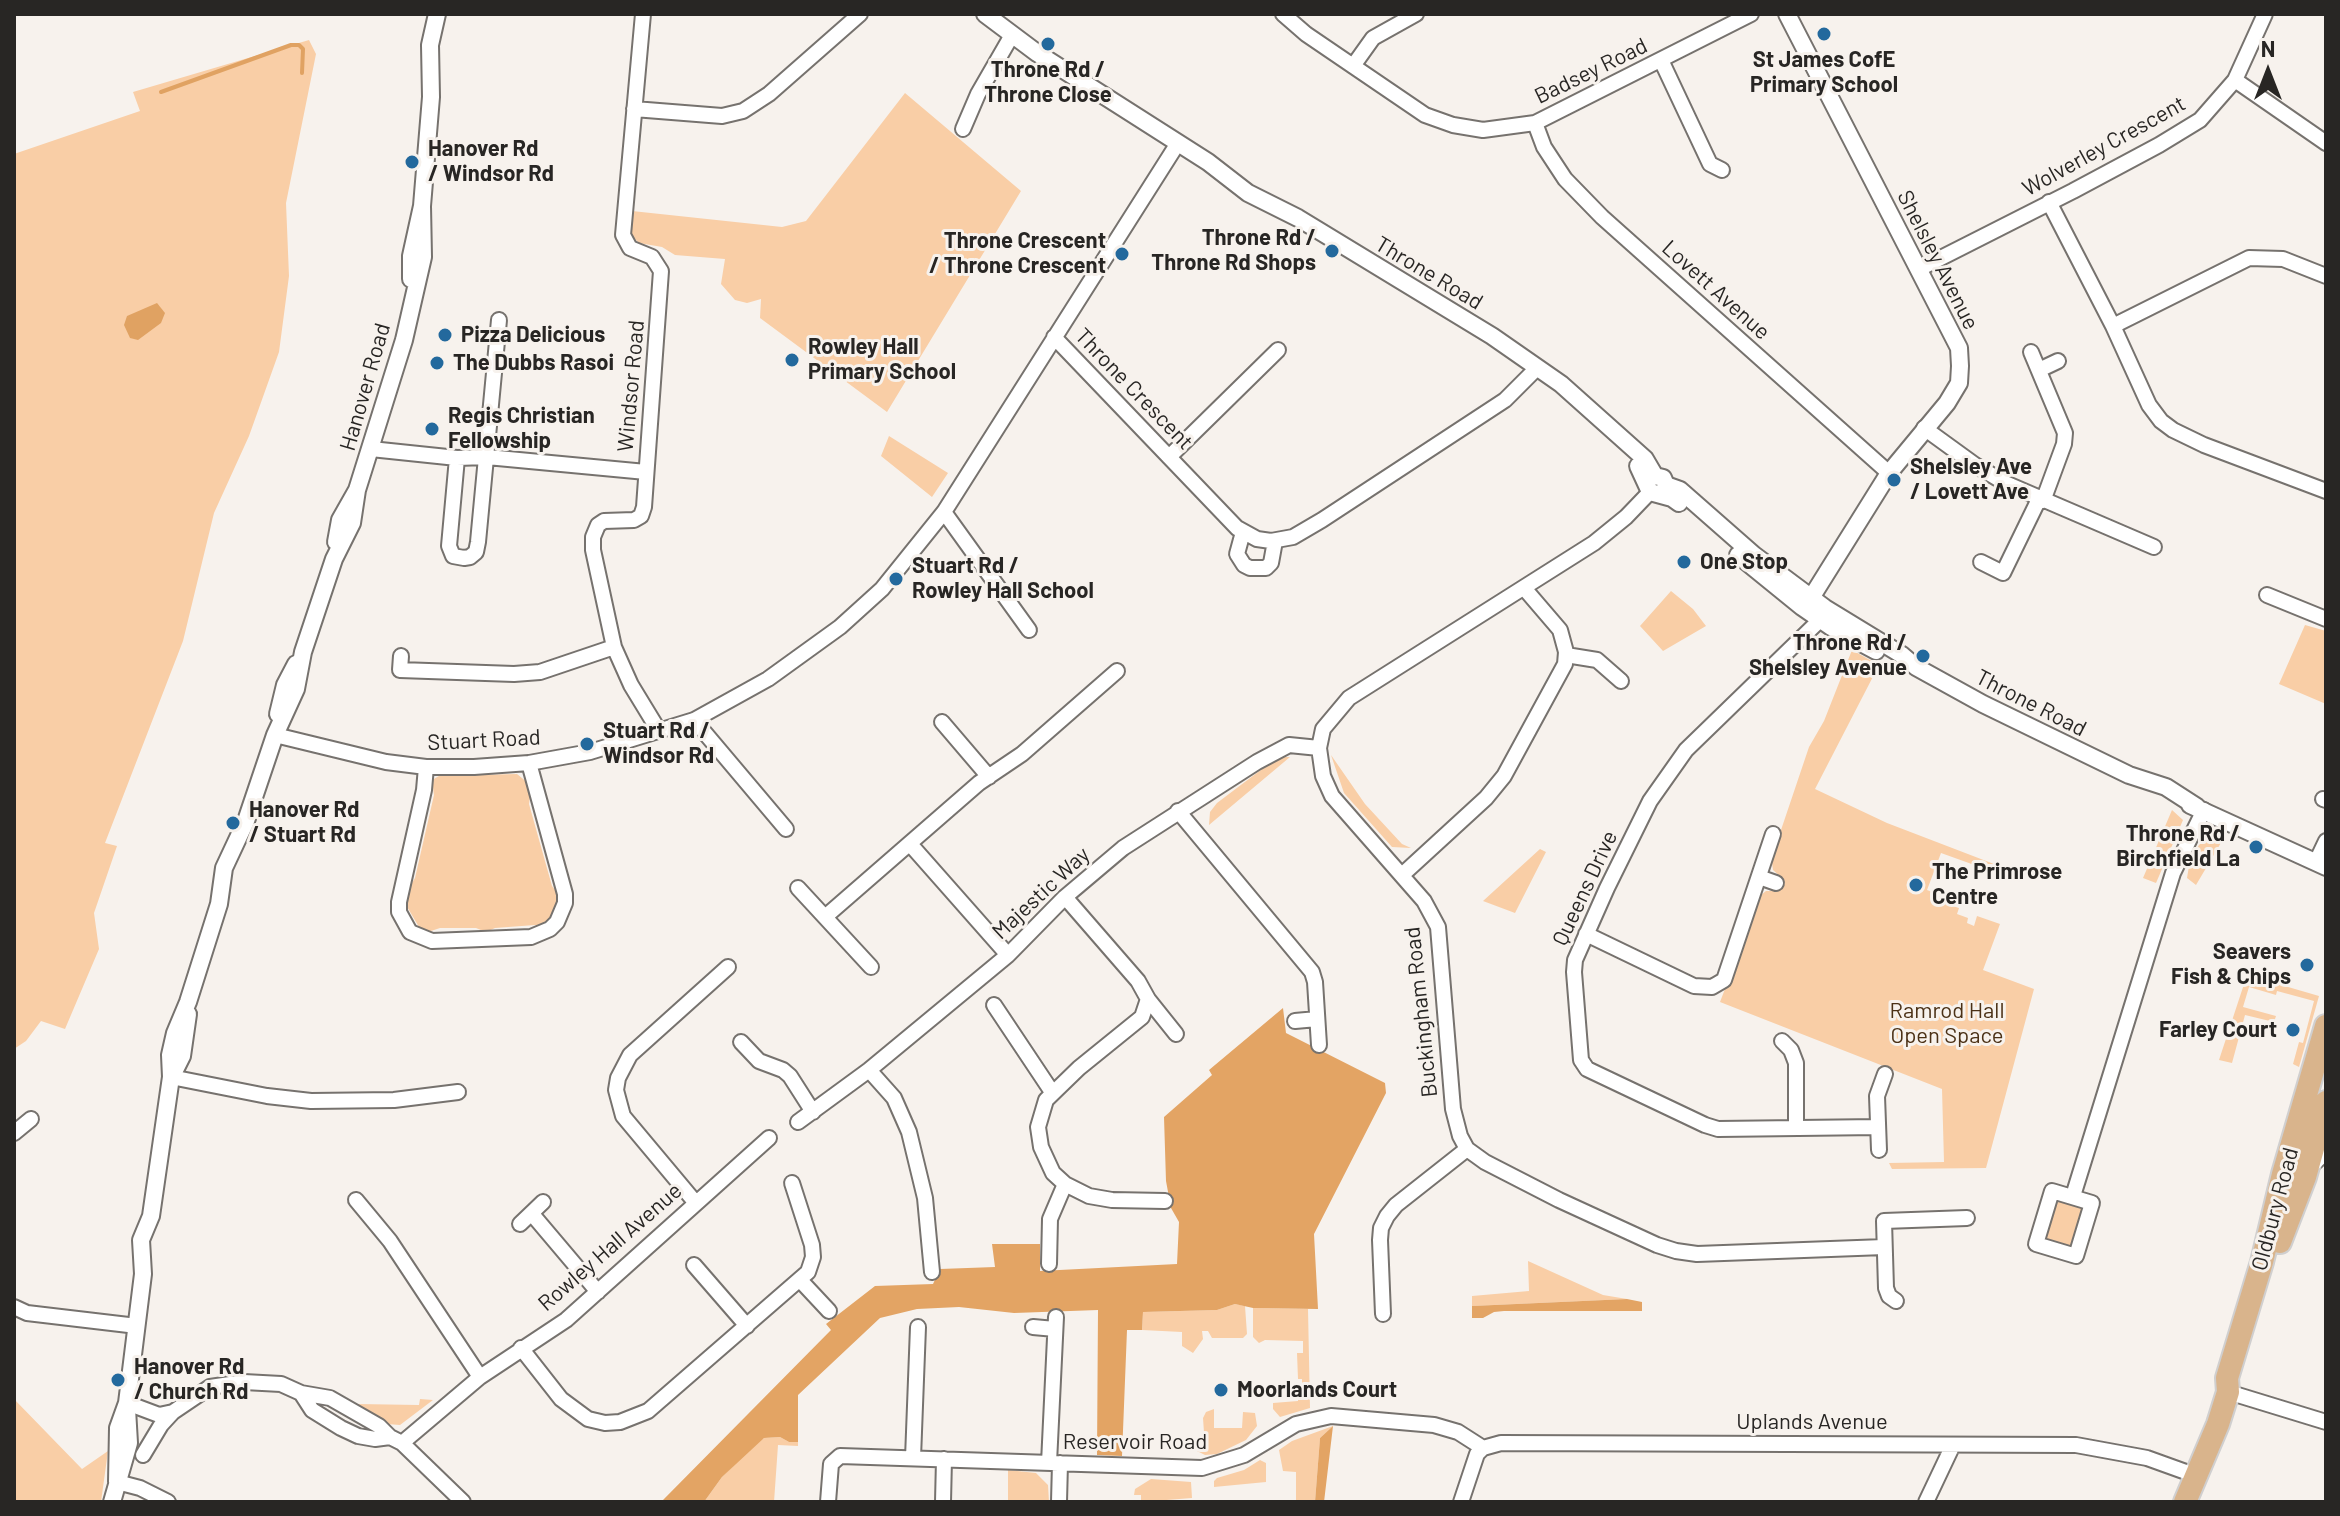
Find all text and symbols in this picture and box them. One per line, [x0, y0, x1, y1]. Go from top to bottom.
marker: St James CofE Primary School [1815, 25, 1833, 43]
street label: Badsey Road [1530, 32, 1652, 110]
north arrow [2228, 32, 2308, 112]
marker: Throne Rd / Throne Close [1039, 35, 1057, 53]
text: N [2261, 35, 2275, 61]
place label: St James CofE Primary School [1750, 47, 1898, 98]
place label: Throne Rd / Throne Close [984, 57, 1112, 108]
street label: Wolverley Crescent [2018, 90, 2190, 202]
place label: Hanover Rd / Windsor Rd [428, 136, 554, 188]
marker: Hanover Rd / Windsor Rd [403, 153, 421, 171]
street label: Shelsley Avenue [1892, 186, 1984, 334]
place label: Throne Rd / Throne Rd Shops [1151, 225, 1316, 276]
place label: Throne Crescent / Throne Crescent [929, 228, 1106, 280]
street label: Throne Road [1370, 231, 1488, 315]
street label: Lovett Avenue [1657, 235, 1775, 345]
marker: Throne Rd / Throne Rd Shops [1323, 242, 1341, 260]
marker: Throne Crescent / Throne Crescent [1113, 245, 1131, 263]
street label: Windsor Road [612, 319, 650, 453]
street label: Hanover Road [334, 320, 396, 454]
place label: Pizza Delicious [461, 322, 605, 348]
street label: Throne Crescent [1069, 323, 1199, 455]
marker: Pizza Delicious [436, 326, 454, 344]
place label: Rowley Hall Primary School [808, 334, 956, 386]
place label: The Dubbs Rasoi [453, 350, 614, 376]
marker: Rowley Hall Primary School [783, 351, 801, 369]
marker: The Dubbs Rasoi [428, 354, 446, 372]
place label: Regis Christian Fellowship [448, 403, 595, 454]
marker: Regis Christian Fellowship [423, 420, 441, 438]
place label: Shelsley Ave / Lovett Ave [1910, 454, 2032, 506]
marker: Shelsley Ave / Lovett Ave [1885, 471, 1903, 489]
place label: One Stop [1700, 549, 1788, 575]
place label: Stuart Rd / Rowley Hall School [912, 553, 1094, 604]
marker: One Stop [1675, 553, 1693, 571]
marker: Stuart Rd / Rowley Hall School [887, 570, 905, 588]
place label: Throne Rd / Shelsley Avenue [1749, 630, 1907, 682]
marker: Throne Rd / Shelsley Avenue [1914, 647, 1932, 665]
street label: Throne Road [1971, 664, 2091, 742]
place label: Stuart Rd / Windsor Rd [603, 718, 714, 770]
street label: Stuart Road [427, 724, 541, 756]
marker: Stuart Rd / Windsor Rd [578, 735, 596, 753]
place label: Hanover Rd / Stuart Rd [249, 797, 359, 848]
marker: Hanover Rd / Stuart Rd [224, 814, 242, 832]
place label: Throne Rd / Birchfield La [2116, 821, 2240, 872]
street label: Queens Drive [1547, 826, 1623, 950]
marker: Throne Rd / Birchfield La [2247, 838, 2265, 856]
street label: Majestic Way [987, 841, 1095, 945]
place label: The Primrose Centre [1932, 859, 2062, 910]
marker: The Primrose Centre [1907, 876, 1925, 894]
street label: Buckingham Road [1399, 925, 1443, 1099]
place label: Seavers Fish & Chips [2171, 939, 2291, 990]
marker: Seavers Fish & Chips [2298, 956, 2316, 974]
park label: Ramrod Hall Open Space [1890, 998, 2004, 1050]
place label: Farley Court [2159, 1017, 2277, 1043]
marker: Farley Court [2284, 1021, 2302, 1039]
street label: Oldbury Road [2246, 1145, 2304, 1273]
street label: Rowley Hall Avenue [533, 1177, 687, 1317]
place label: Hanover Rd / Church Rd [134, 1354, 248, 1406]
marker: Hanover Rd / Church Rd [109, 1371, 127, 1389]
place label: Moorlands Court [1237, 1377, 1397, 1403]
marker: Moorlands Court [1212, 1381, 1230, 1399]
street label: Uplands Avenue [1736, 1409, 1888, 1435]
street label: Reservoir Road [1063, 1429, 1207, 1455]

